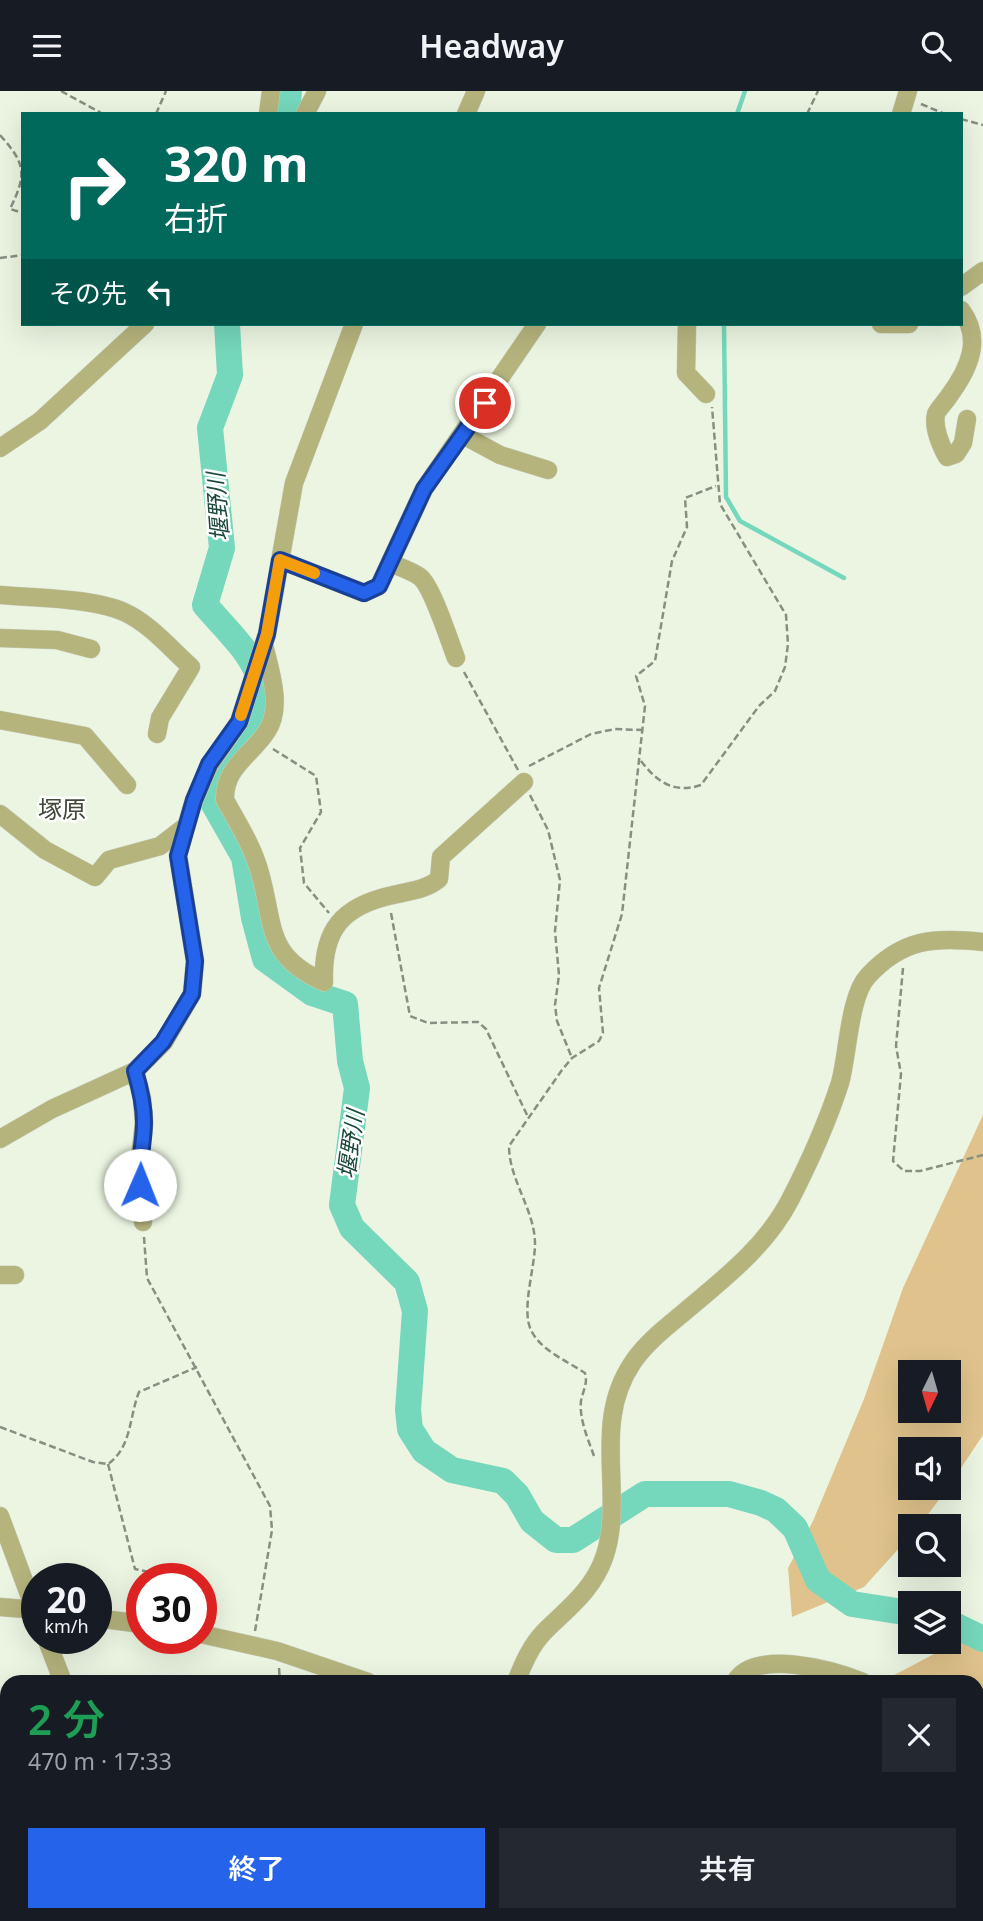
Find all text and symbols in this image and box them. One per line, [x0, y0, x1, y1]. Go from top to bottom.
text: Headway [419, 24, 564, 67]
icon: menu [28, 27, 66, 65]
icon: search [917, 27, 955, 65]
text: 320 m [164, 130, 309, 196]
icon: right [49, 140, 140, 231]
text: 右折 [164, 196, 228, 239]
icon: left [141, 273, 179, 311]
text: その先 [49, 275, 127, 311]
pin [455, 373, 515, 433]
icon: arrive [466, 384, 504, 422]
water label: 堰野川 [198, 468, 235, 543]
district label: 塚原 [38, 792, 86, 825]
water label: 堰野川 [329, 1105, 371, 1180]
position arrow [103, 1148, 177, 1222]
north arrow [898, 1360, 961, 1423]
map controls [898, 1360, 961, 1654]
button: sound [898, 1437, 961, 1500]
button: search [898, 1514, 961, 1577]
speed limit sign: 30 [126, 1563, 217, 1654]
text: 20 [46, 1576, 87, 1623]
button: layers [898, 1591, 961, 1654]
text: km/h [44, 1614, 89, 1638]
text: 2 分 [28, 1690, 105, 1747]
button: close [882, 1698, 956, 1772]
text: 470 m · 17:33 [28, 1745, 172, 1777]
button: 終了 [28, 1828, 485, 1908]
button: 共有 [499, 1828, 956, 1908]

